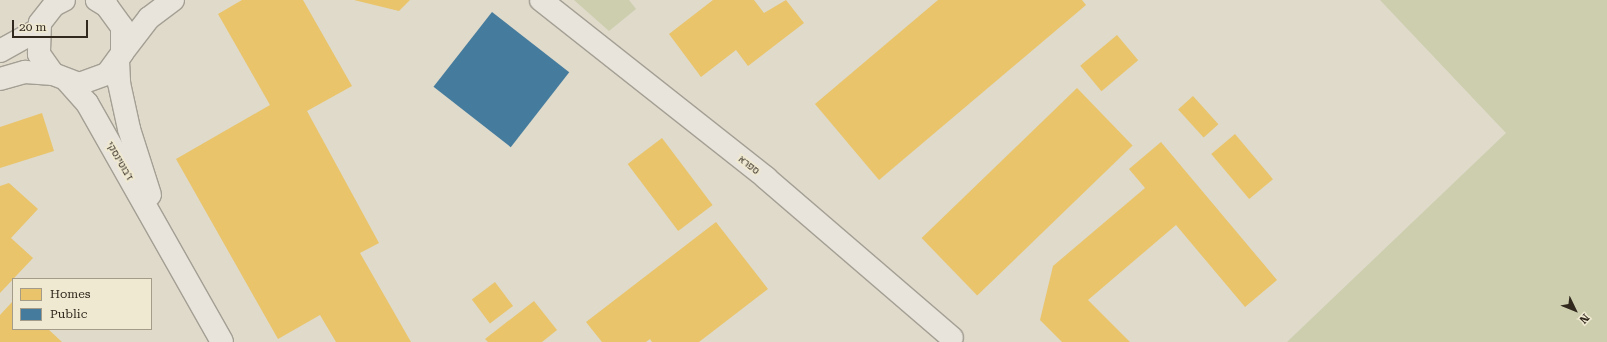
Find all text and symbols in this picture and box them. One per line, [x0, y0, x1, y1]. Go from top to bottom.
scale bar [14, 12, 90, 38]
text: 20 m [19, 20, 46, 34]
street label: ז'בוטינסקי [104, 140, 136, 182]
street label: ספרא [736, 153, 762, 177]
legend [12, 278, 152, 330]
text: Homes [50, 287, 90, 301]
north arrow [1555, 290, 1595, 330]
text: Public [50, 307, 87, 321]
text: N [1577, 311, 1592, 326]

